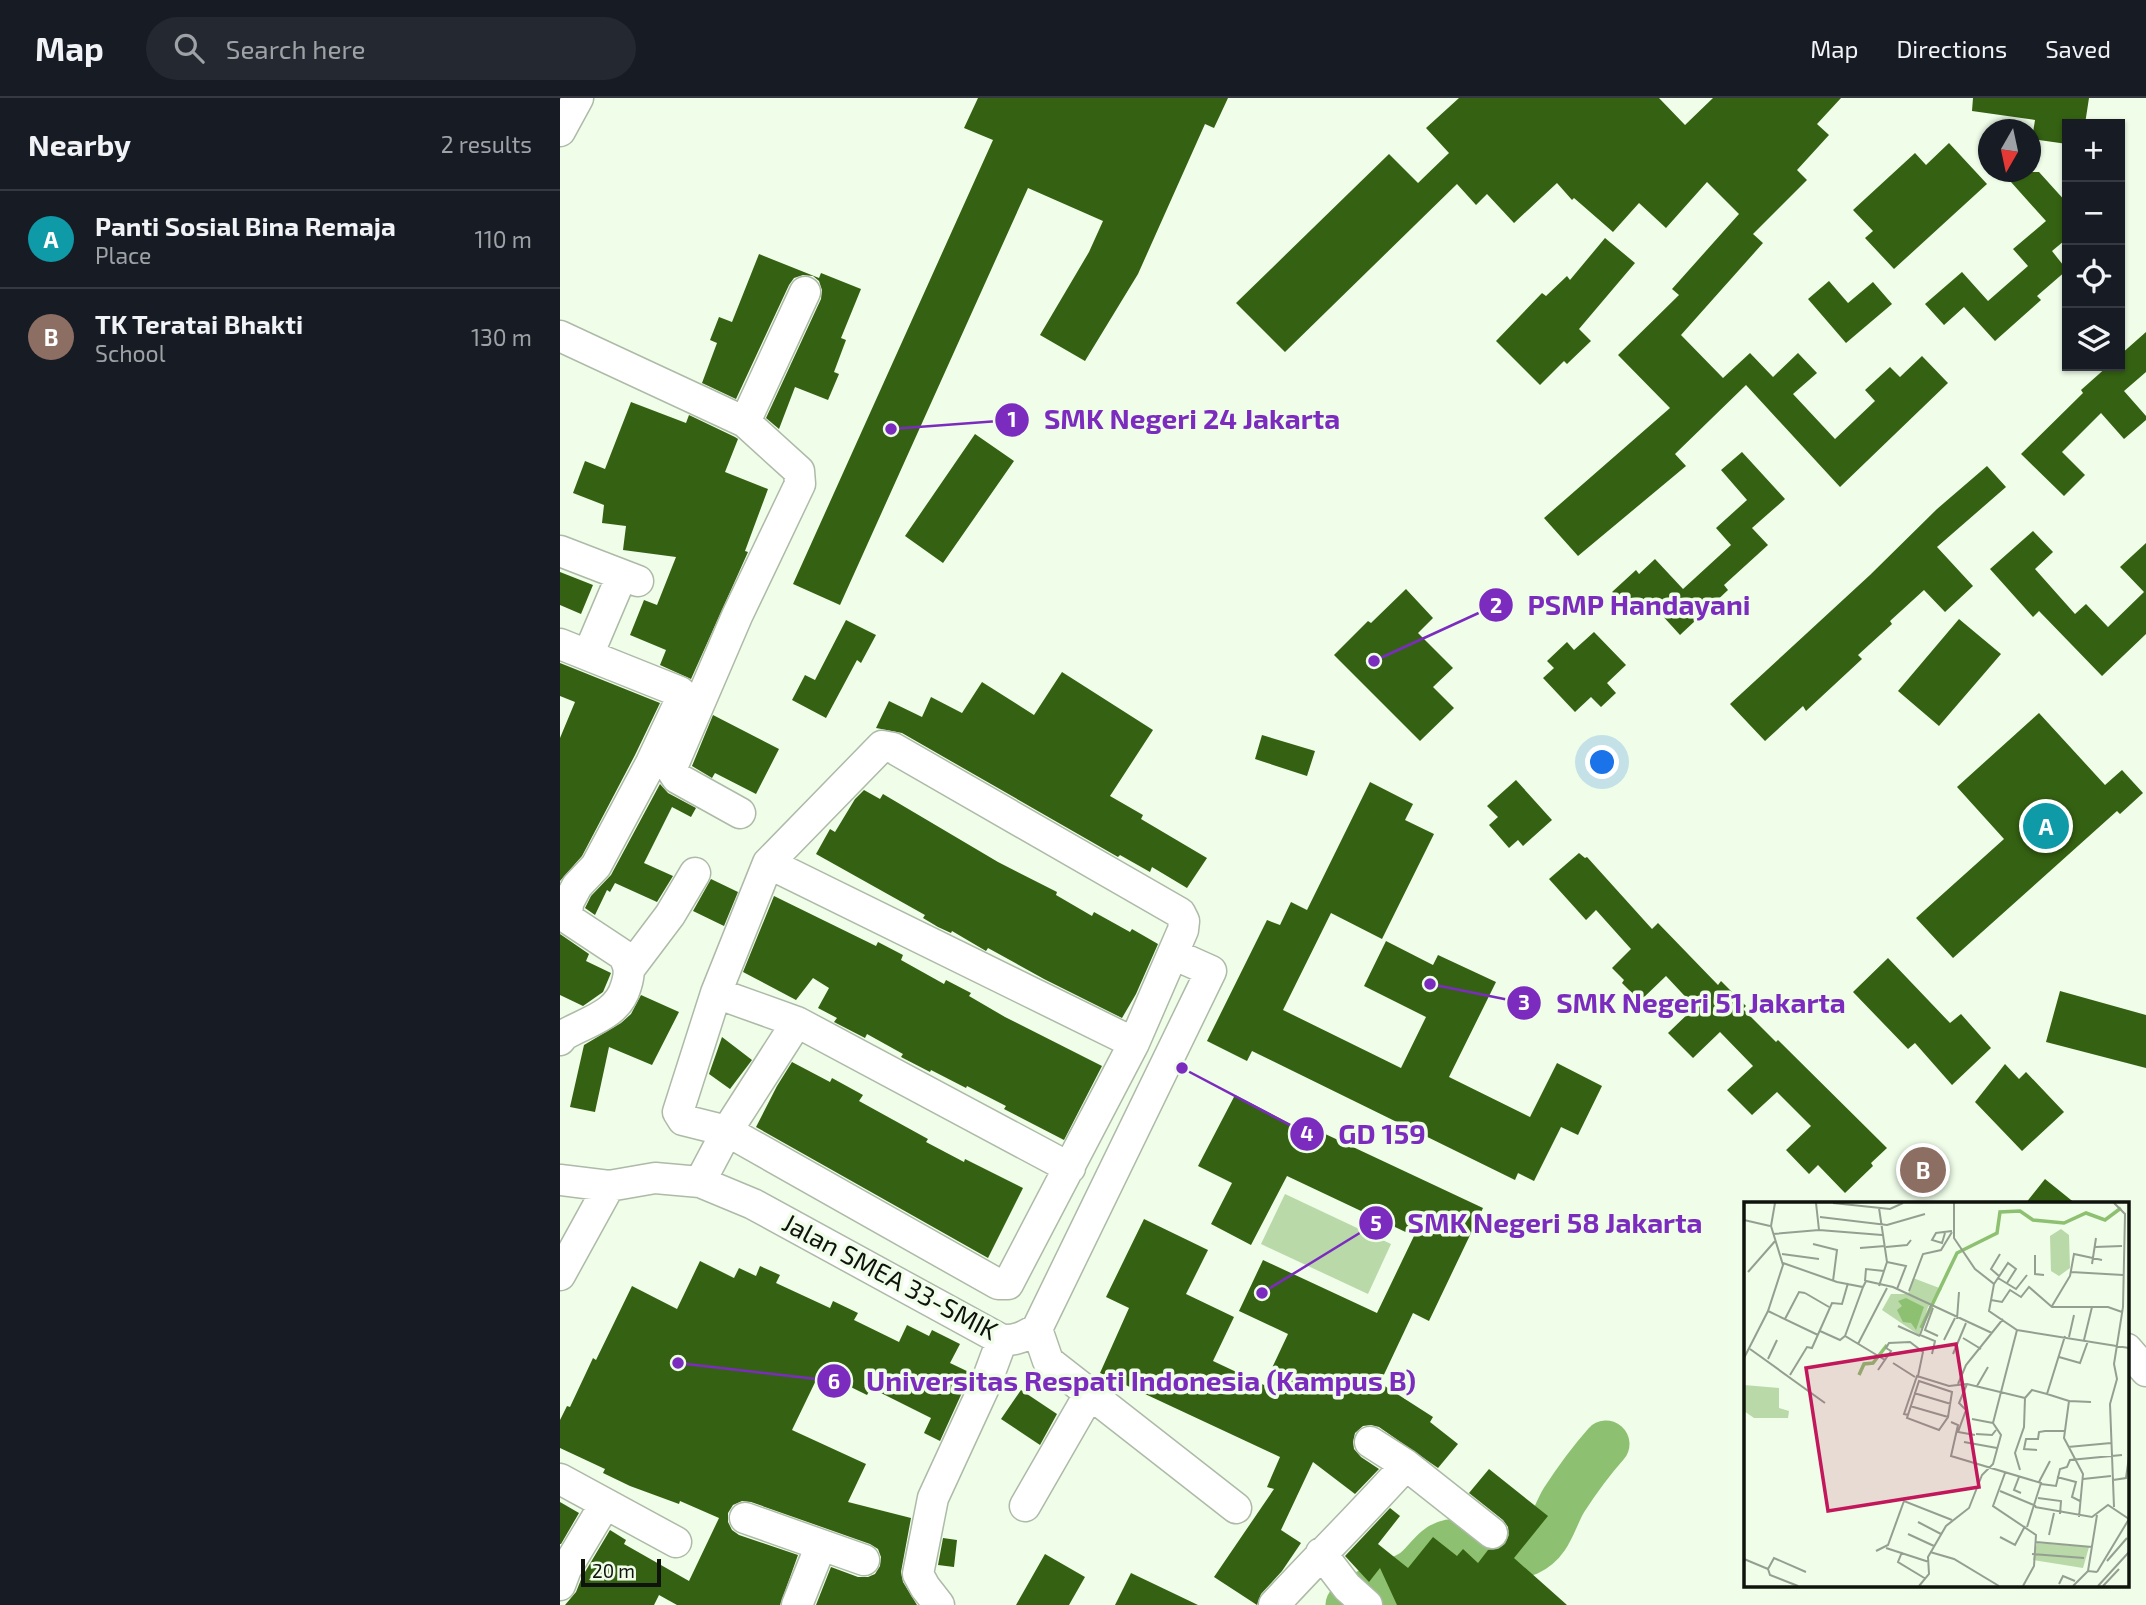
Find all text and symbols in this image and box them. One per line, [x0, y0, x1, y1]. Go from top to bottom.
search box [146, 17, 636, 80]
text: Map [35, 28, 104, 68]
icon: search [170, 29, 208, 67]
text: Search here [226, 33, 365, 64]
text: Map [1810, 34, 1858, 63]
text: Directions [1896, 34, 2007, 63]
text: Saved [2045, 34, 2111, 63]
north arrow [1978, 119, 2041, 182]
map controls [2062, 119, 2125, 371]
button: + [2062, 119, 2125, 182]
text: Nearby [28, 126, 131, 162]
text: 2 results [441, 130, 532, 158]
button: − [2062, 182, 2125, 245]
text: Panti Sosial Bina Remaja [95, 210, 396, 241]
text: A [43, 225, 59, 253]
text: 110 m [475, 225, 532, 253]
text: Place [95, 241, 151, 269]
button: locate [2062, 245, 2125, 308]
text: TK Teratai Bhakti [95, 308, 303, 339]
button: layers [2062, 308, 2125, 371]
text: B [44, 323, 58, 351]
text: 130 m [471, 323, 532, 351]
text: School [95, 339, 165, 367]
callout: SMK Negeri 24 Jakarta [994, 395, 1354, 444]
text: SMK Negeri 24 Jakarta [1044, 401, 1340, 435]
text: 1 [1007, 406, 1017, 431]
callout: PSMP Handayani [1478, 581, 1765, 630]
text: PSMP Handayani [1527, 587, 1751, 621]
text: 2 [1490, 592, 1502, 617]
your location [1585, 745, 1619, 779]
pin: A [2023, 800, 2069, 852]
callout: SMK Negeri 51 Jakarta [1507, 978, 1860, 1027]
text: SMK Negeri 51 Jakarta [1556, 985, 1846, 1019]
text: 3 [1518, 989, 1530, 1014]
callout: GD 159 [1290, 1109, 1440, 1158]
text: GD 159 [1338, 1116, 1426, 1150]
text: 4 [1300, 1120, 1314, 1145]
pin: B [1900, 1144, 1946, 1196]
callout: SMK Negeri 58 Jakarta [1358, 1199, 1717, 1248]
inset map [1744, 1202, 2128, 1588]
text: SMK Negeri 58 Jakarta [1408, 1205, 1702, 1239]
street label: Jalan SMEA 33-SMIK [778, 1206, 1004, 1345]
text: 5 [1370, 1210, 1382, 1235]
callout: Universitas Respati Indonesia (Kampus B) [817, 1357, 1430, 1406]
text: Universitas Respati Indonesia (Kampus B) [866, 1363, 1416, 1397]
text: 6 [828, 1368, 840, 1393]
scale bar [581, 1556, 662, 1588]
text: 20 m [592, 1559, 635, 1582]

